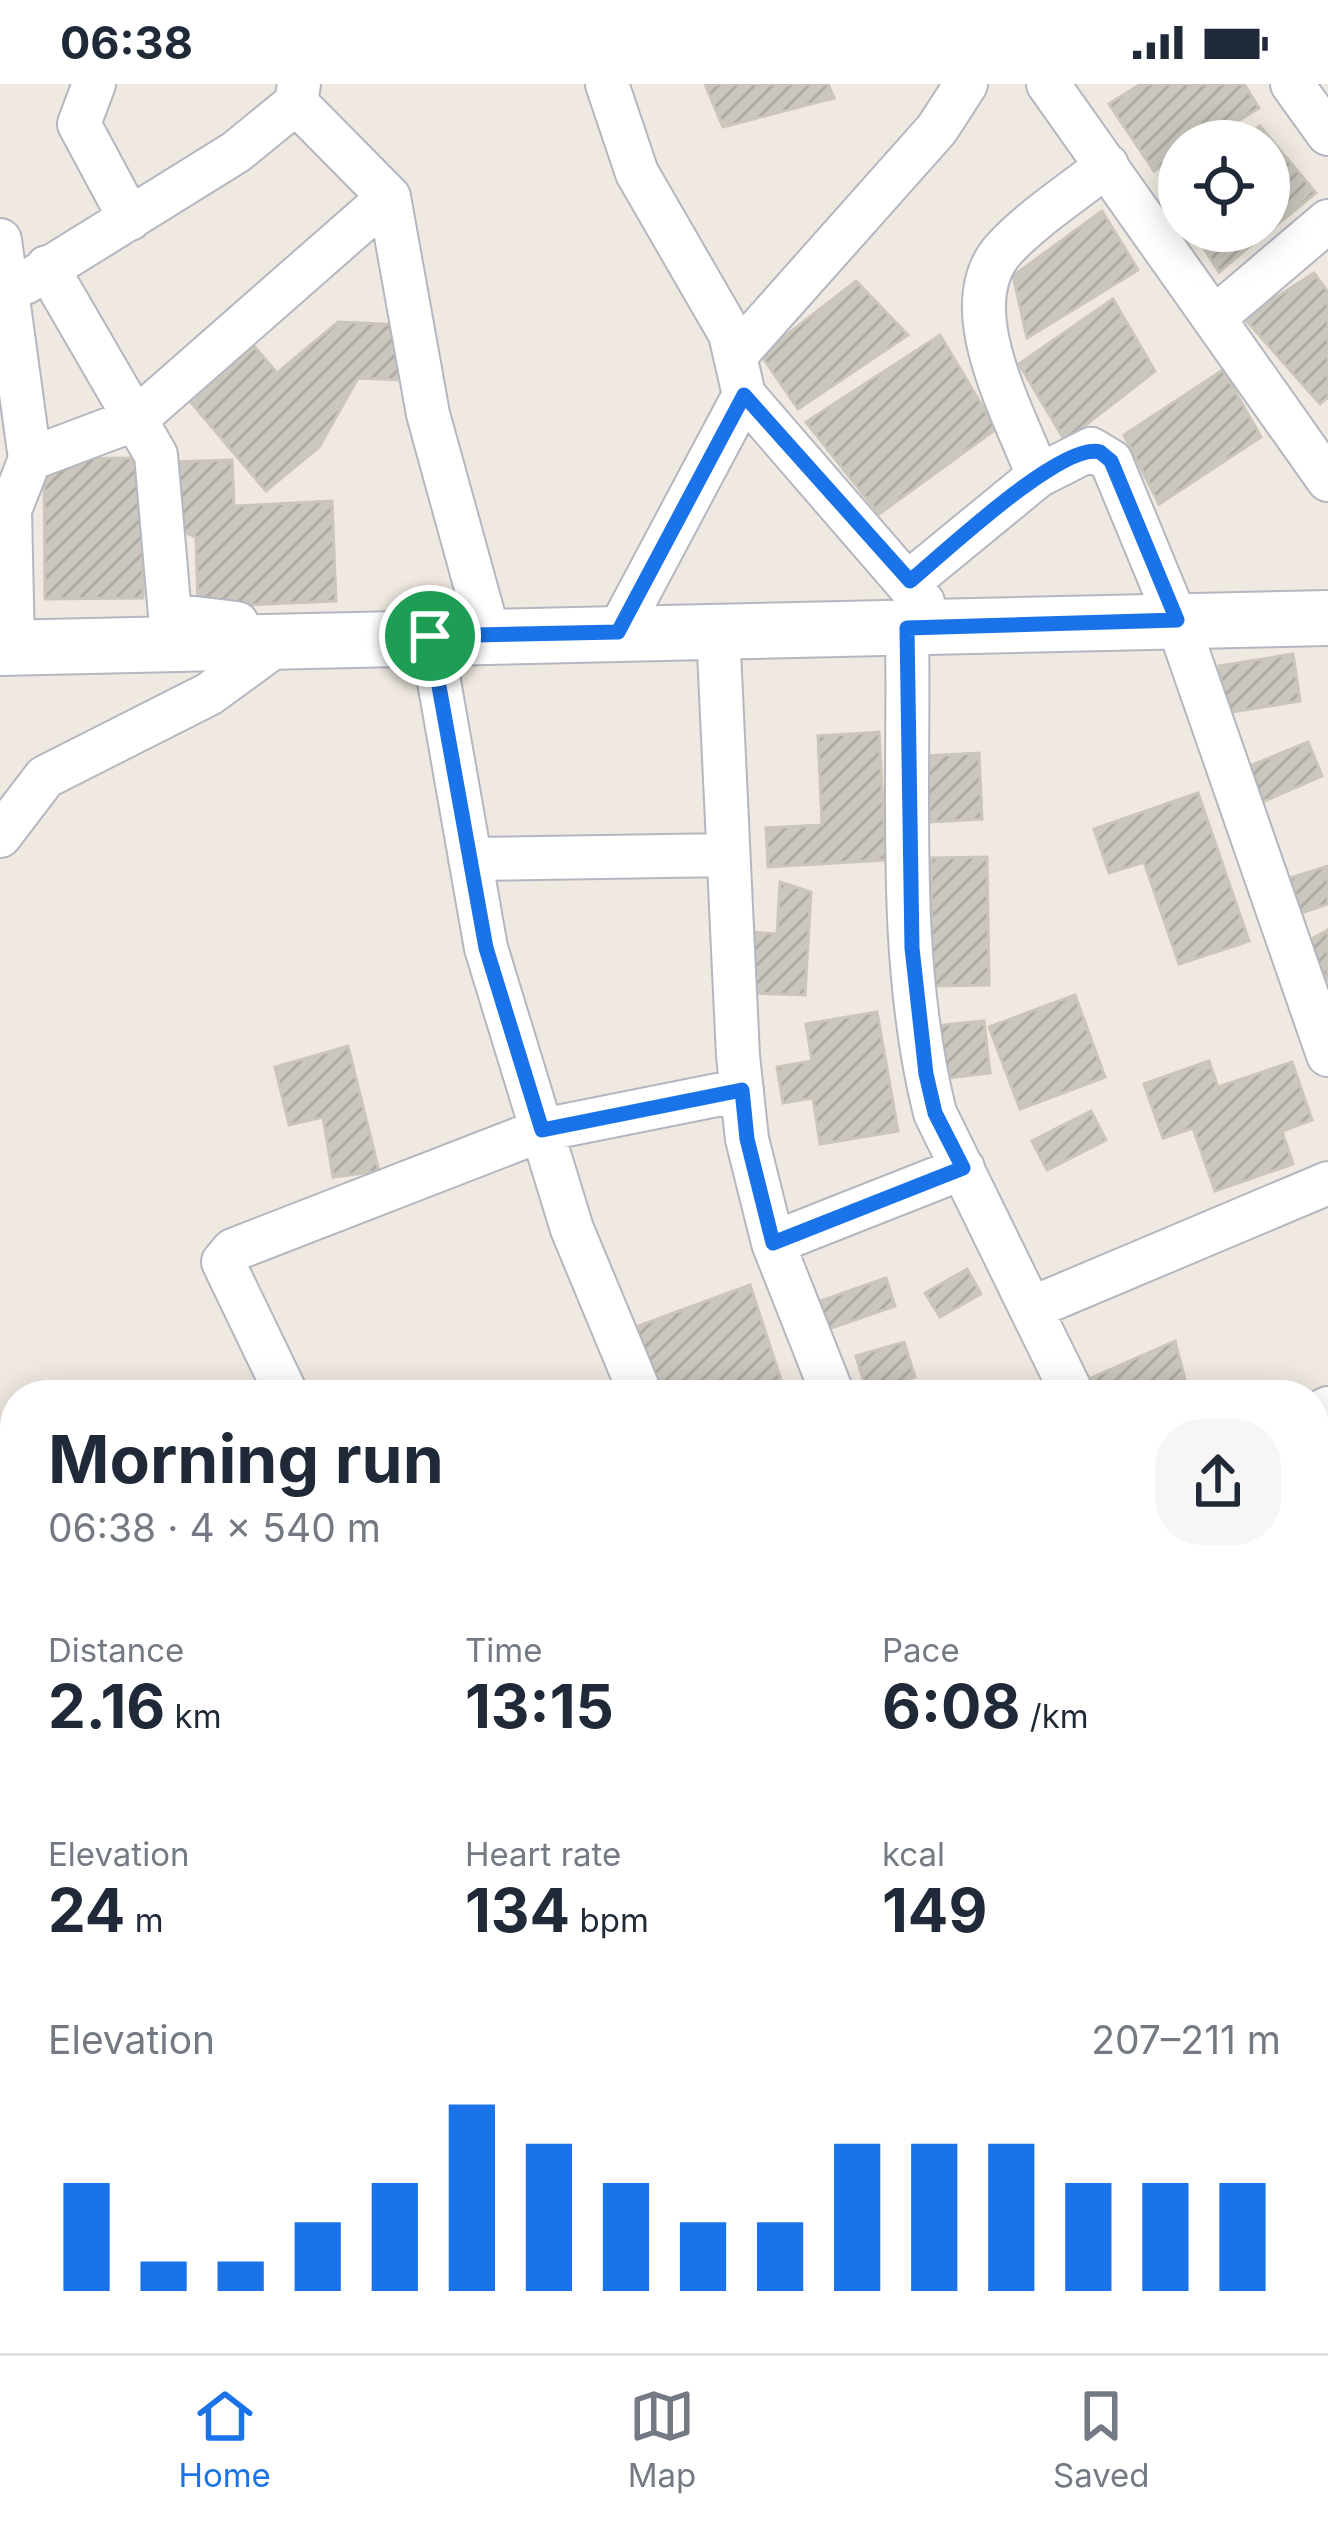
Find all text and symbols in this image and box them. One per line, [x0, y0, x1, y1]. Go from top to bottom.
text: 06:38 [60, 15, 193, 70]
map controls [1158, 120, 1290, 252]
button: locate [1158, 120, 1290, 252]
pin [379, 585, 481, 687]
icon: arrive [397, 603, 463, 669]
text: Morning run [48, 1419, 444, 1499]
button: share [1155, 1419, 1281, 1545]
text: 06:38 · 4 × 540 m [48, 1504, 381, 1551]
text: Distance [48, 1630, 184, 1670]
text: Time [465, 1630, 542, 1670]
text: Pace [882, 1630, 960, 1670]
text: 2.16 [48, 1670, 165, 1742]
text: 13:15 [465, 1670, 614, 1742]
text: 6:08 [882, 1670, 1021, 1742]
text: km [165, 1696, 222, 1736]
text: /km [1021, 1696, 1089, 1736]
text: Elevation [48, 1834, 189, 1874]
text: Heart rate [465, 1834, 621, 1874]
text: kcal [882, 1834, 945, 1874]
text: 24 [48, 1874, 125, 1946]
text: 134 [465, 1874, 570, 1946]
text: 149 [882, 1874, 987, 1946]
text: m [125, 1900, 164, 1940]
text: bpm [570, 1900, 649, 1940]
text: Elevation [48, 2016, 215, 2063]
text: 207–211 m [1091, 2016, 1281, 2063]
tab: Home [178, 2383, 271, 2495]
tab: Map [628, 2383, 696, 2495]
tab: Saved [1053, 2383, 1150, 2495]

